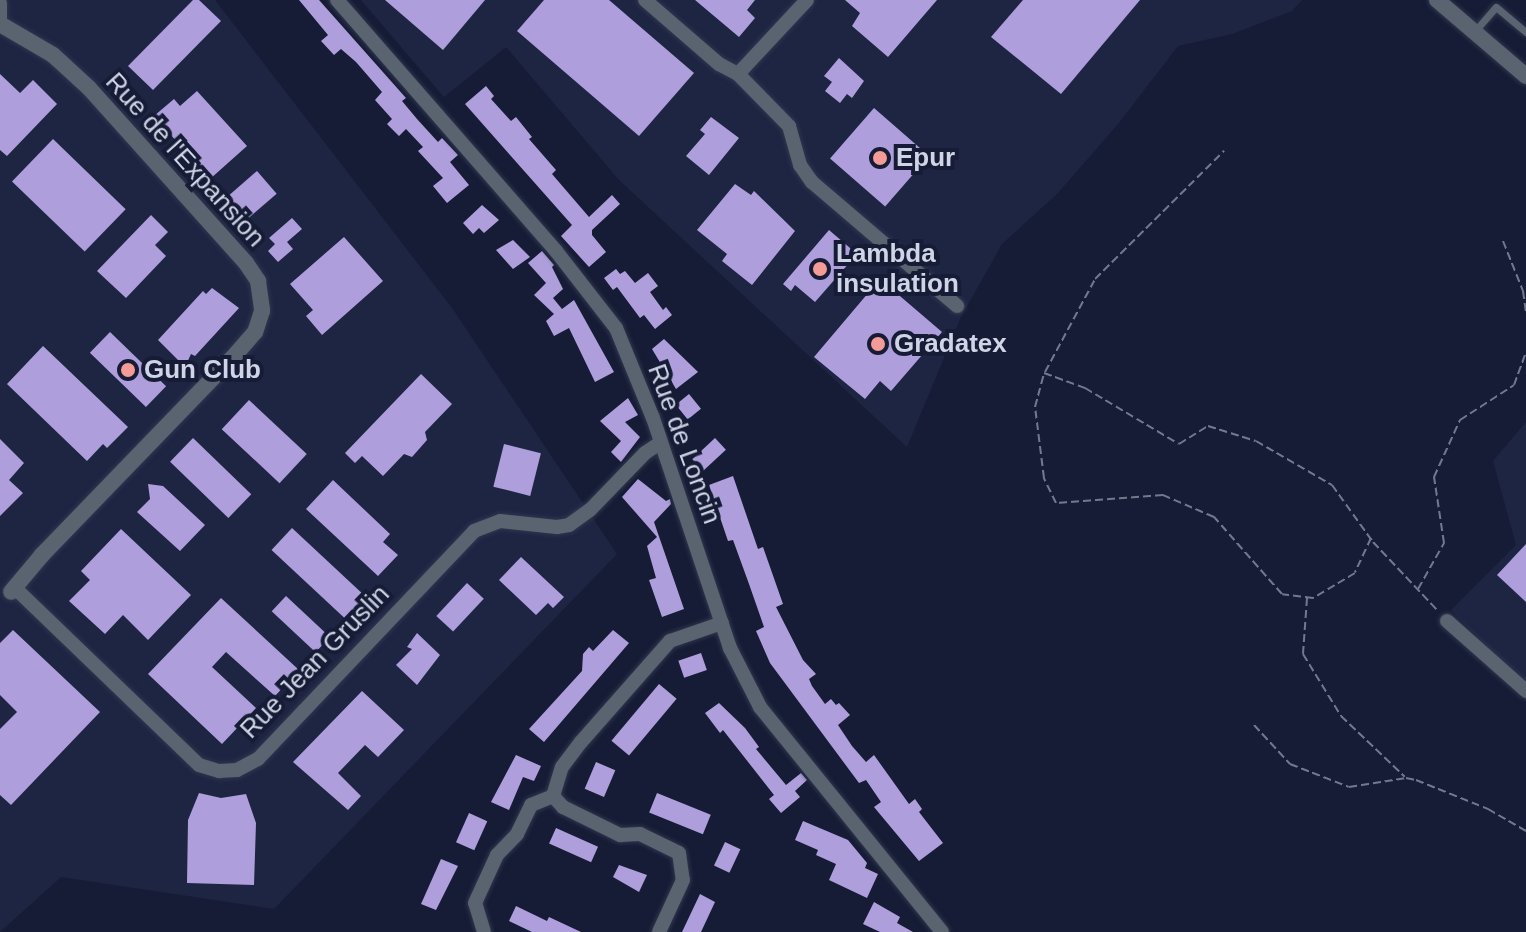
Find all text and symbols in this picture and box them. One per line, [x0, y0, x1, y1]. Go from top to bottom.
street label: Rue de l'Expansion [99, 67, 271, 253]
place label: Epur [896, 142, 955, 174]
marker: Epur [871, 149, 889, 167]
place label: Lambda insulation [836, 238, 959, 300]
marker: Lambda insulation [811, 260, 829, 278]
place label: Gradatex [894, 328, 1007, 360]
marker: Gradatex [869, 335, 887, 353]
place label: Gun Club [144, 354, 261, 386]
street label: Rue de Loncin [641, 360, 727, 528]
marker: Gun Club [119, 361, 137, 379]
street label: Rue Jean Gruslin [234, 579, 396, 745]

